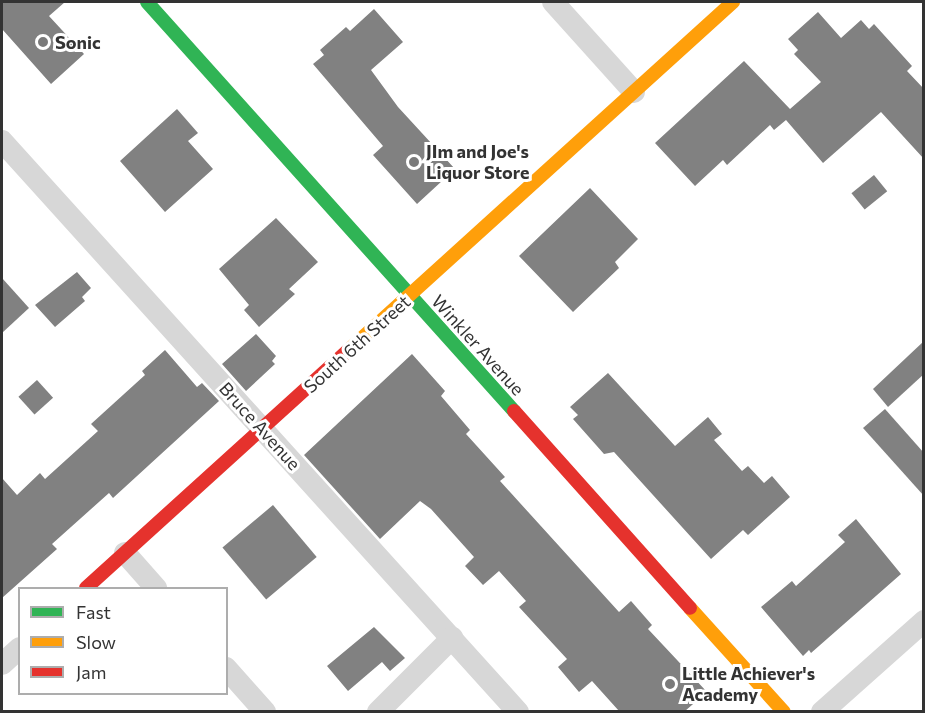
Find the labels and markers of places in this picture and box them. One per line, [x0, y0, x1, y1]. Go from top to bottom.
place label: Sonic [55, 31, 101, 53]
marker: Sonic [36, 35, 50, 49]
place label: JIm and Joe's Liquor Store [426, 141, 530, 184]
marker: JIm and Joe's Liquor Store [407, 155, 421, 169]
place label: Little Achiever's Academy [682, 663, 815, 706]
marker: Little Achiever's Academy [663, 677, 677, 691]

